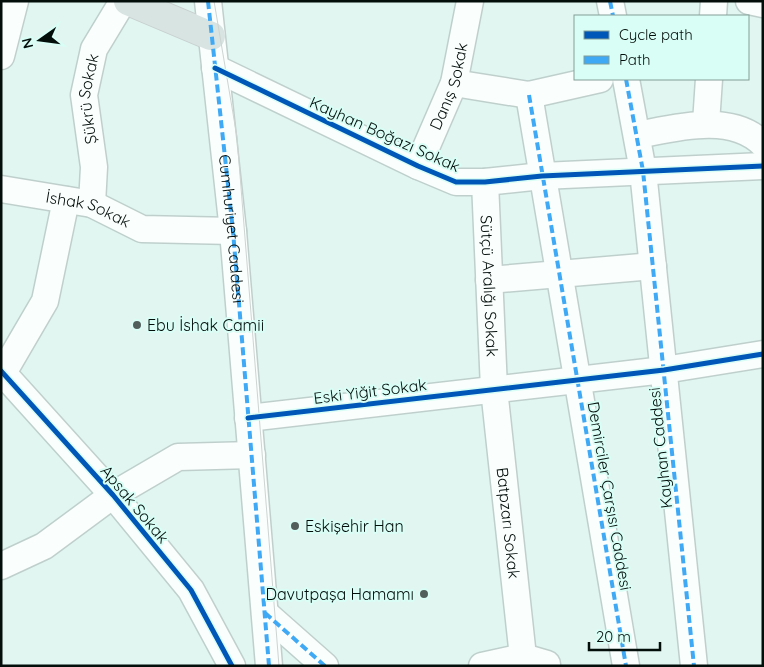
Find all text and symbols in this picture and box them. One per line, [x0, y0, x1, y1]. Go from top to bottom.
north arrow [15, 15, 65, 65]
legend [574, 15, 749, 80]
text: Cycle path [619, 25, 693, 44]
text: N [17, 36, 37, 50]
street label: Danış Sokak [425, 41, 472, 133]
text: Path [619, 50, 651, 69]
street label: Şükrü Sokak [74, 52, 103, 146]
street label: Kayhan Boğazı Sokak [307, 92, 463, 176]
street label: Cumhuriyet Caddesi [215, 153, 249, 304]
street label: İshak Sokak [44, 187, 134, 232]
street label: Sütçü Aralığı Sokak [476, 215, 503, 357]
place label: Ebu İshak Camii [147, 315, 264, 335]
marker: Ebu İshak Camii [131, 319, 143, 331]
street label: Eski Yiğit Sokak [312, 374, 428, 408]
street label: Kayhan Caddesi [644, 387, 676, 509]
street label: Demirciler Çarşısı Caddesi [584, 400, 636, 592]
street label: Apsak Sokak [97, 461, 173, 547]
street label: Batpzarı Sokak [493, 466, 524, 580]
place label: Eskişehir Han [305, 516, 404, 536]
marker: Eskişehir Han [289, 520, 301, 532]
place label: Davutpaşa Hamamı [266, 584, 414, 604]
marker: Davutpaşa Hamamı [418, 588, 430, 600]
scale bar [589, 620, 660, 652]
text: 20 m [596, 627, 631, 646]

